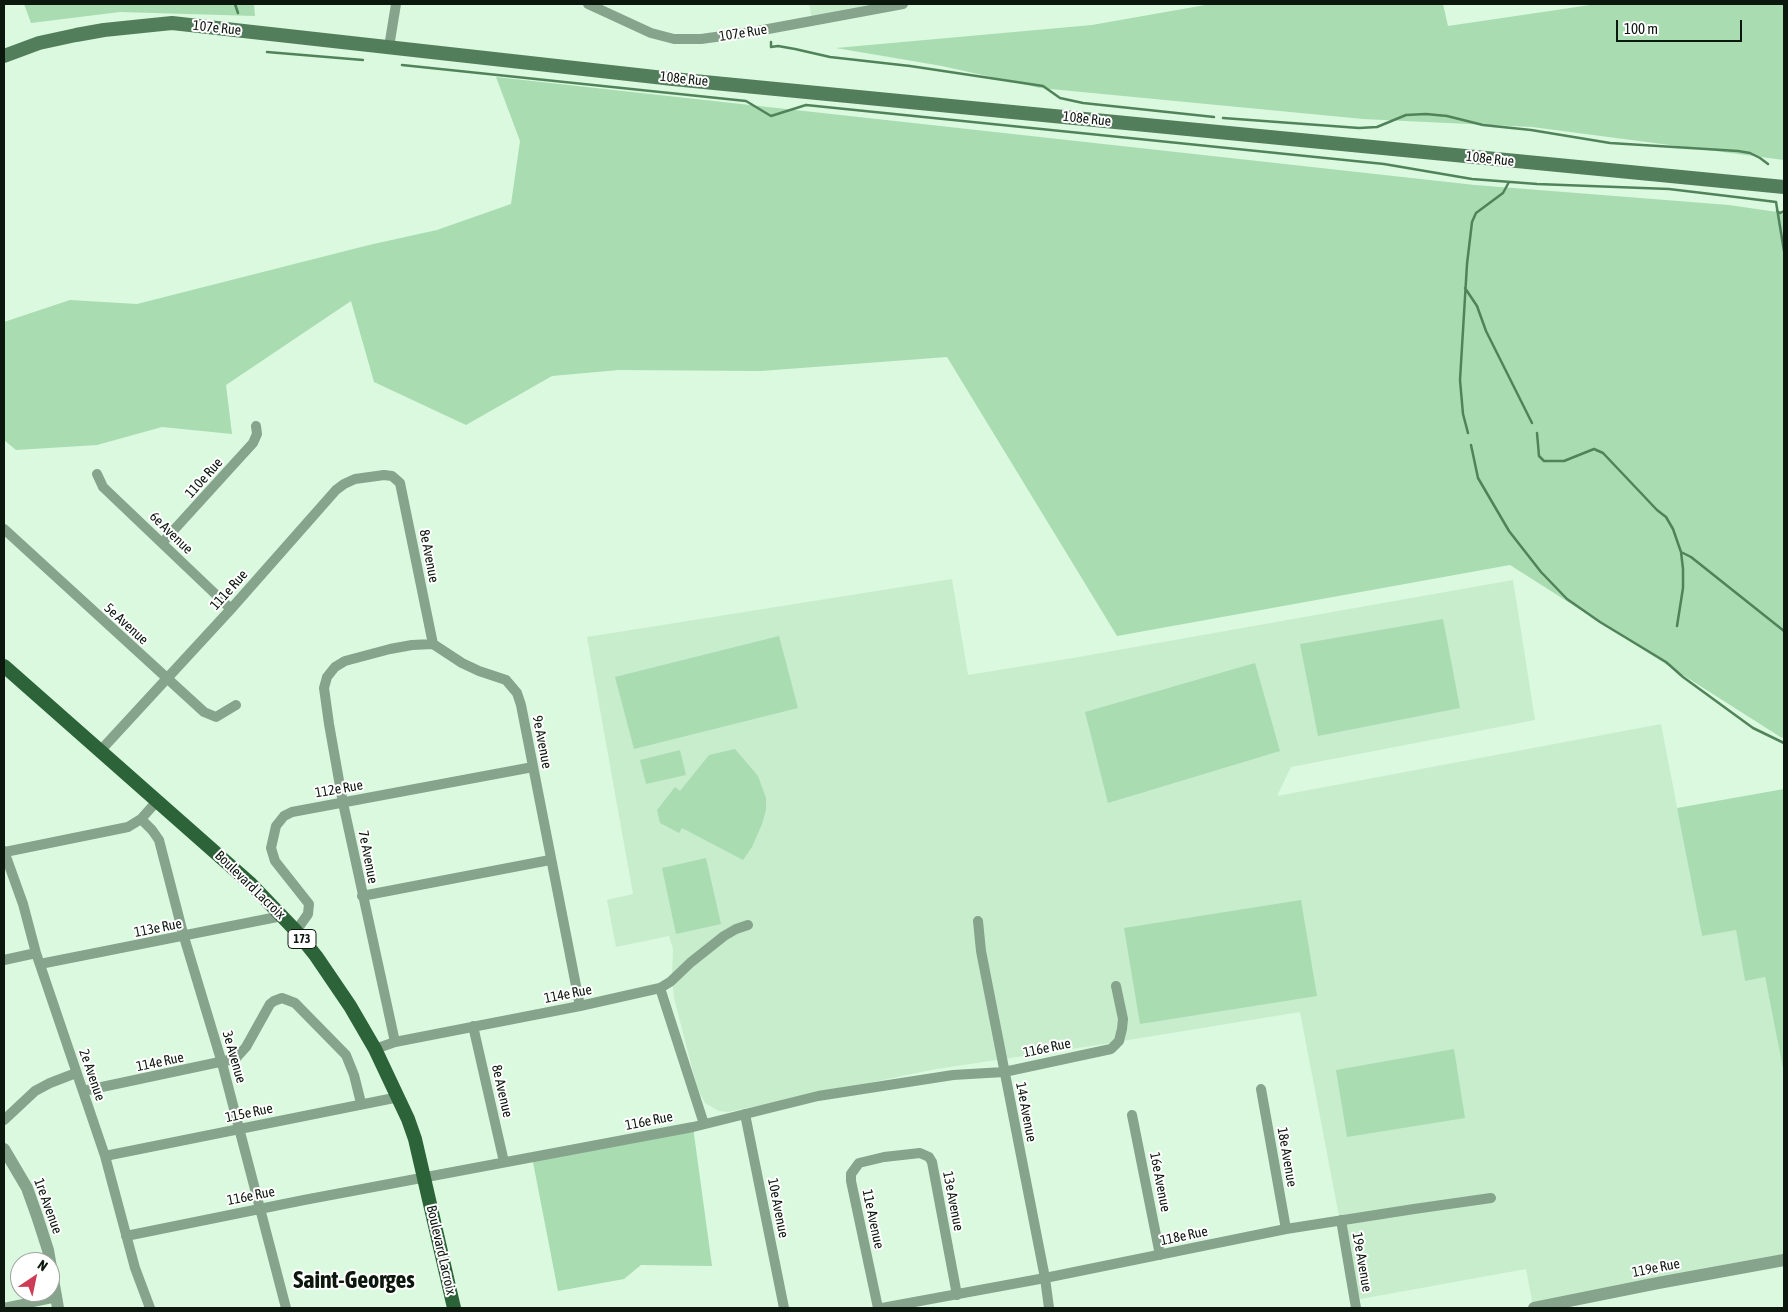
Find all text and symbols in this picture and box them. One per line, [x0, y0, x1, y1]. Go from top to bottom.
scale bar [1618, 10, 1744, 42]
street label: 107e Rue [192, 17, 242, 39]
text: 100 m [1624, 20, 1658, 37]
street label: 107e Rue [718, 21, 768, 45]
street label: 108e Rue [659, 68, 709, 90]
street label: 108e Rue [1062, 108, 1112, 130]
street label: 108e Rue [1465, 148, 1515, 170]
street label: 110e Rue [182, 454, 226, 502]
street label: 6e Avenue [146, 508, 196, 558]
street label: 8e Avenue [416, 528, 442, 584]
street label: 111e Rue [207, 566, 251, 614]
street label: 5e Avenue [100, 600, 152, 648]
street label: 9e Avenue [529, 714, 555, 770]
street label: 112e Rue [314, 777, 364, 801]
street label: 7e Avenue [355, 829, 381, 885]
street label: Boulevard Lacroix [211, 847, 289, 923]
street label: 113e Rue [133, 915, 183, 941]
road number: 173 [288, 930, 316, 949]
street label: 114e Rue [543, 981, 593, 1007]
street label: 3e Avenue [219, 1029, 249, 1085]
street label: 116e Rue [1022, 1035, 1072, 1061]
street label: 2e Avenue [75, 1047, 109, 1103]
street label: 114e Rue [135, 1049, 185, 1075]
street label: 8e Avenue [488, 1063, 516, 1119]
street label: 14e Avenue [1012, 1081, 1040, 1143]
street label: 115e Rue [224, 1100, 274, 1126]
street label: 116e Rue [624, 1108, 674, 1134]
street label: 18e Avenue [1274, 1126, 1300, 1188]
street label: 16e Avenue [1146, 1151, 1174, 1213]
street label: 13e Avenue [939, 1170, 967, 1232]
street label: 1re Avenue [30, 1176, 66, 1236]
street label: 10e Avenue [764, 1177, 792, 1239]
street label: 116e Rue [226, 1183, 276, 1209]
street label: 11e Avenue [859, 1188, 887, 1250]
street label: Boulevard Lacroix [423, 1204, 459, 1296]
street label: 118e Rue [1159, 1223, 1209, 1249]
street label: 19e Avenue [1349, 1231, 1375, 1293]
north arrow [10, 1252, 60, 1302]
street label: 119e Rue [1631, 1255, 1681, 1281]
text: N [35, 1256, 51, 1274]
district label: Saint-Georges [293, 1266, 415, 1294]

